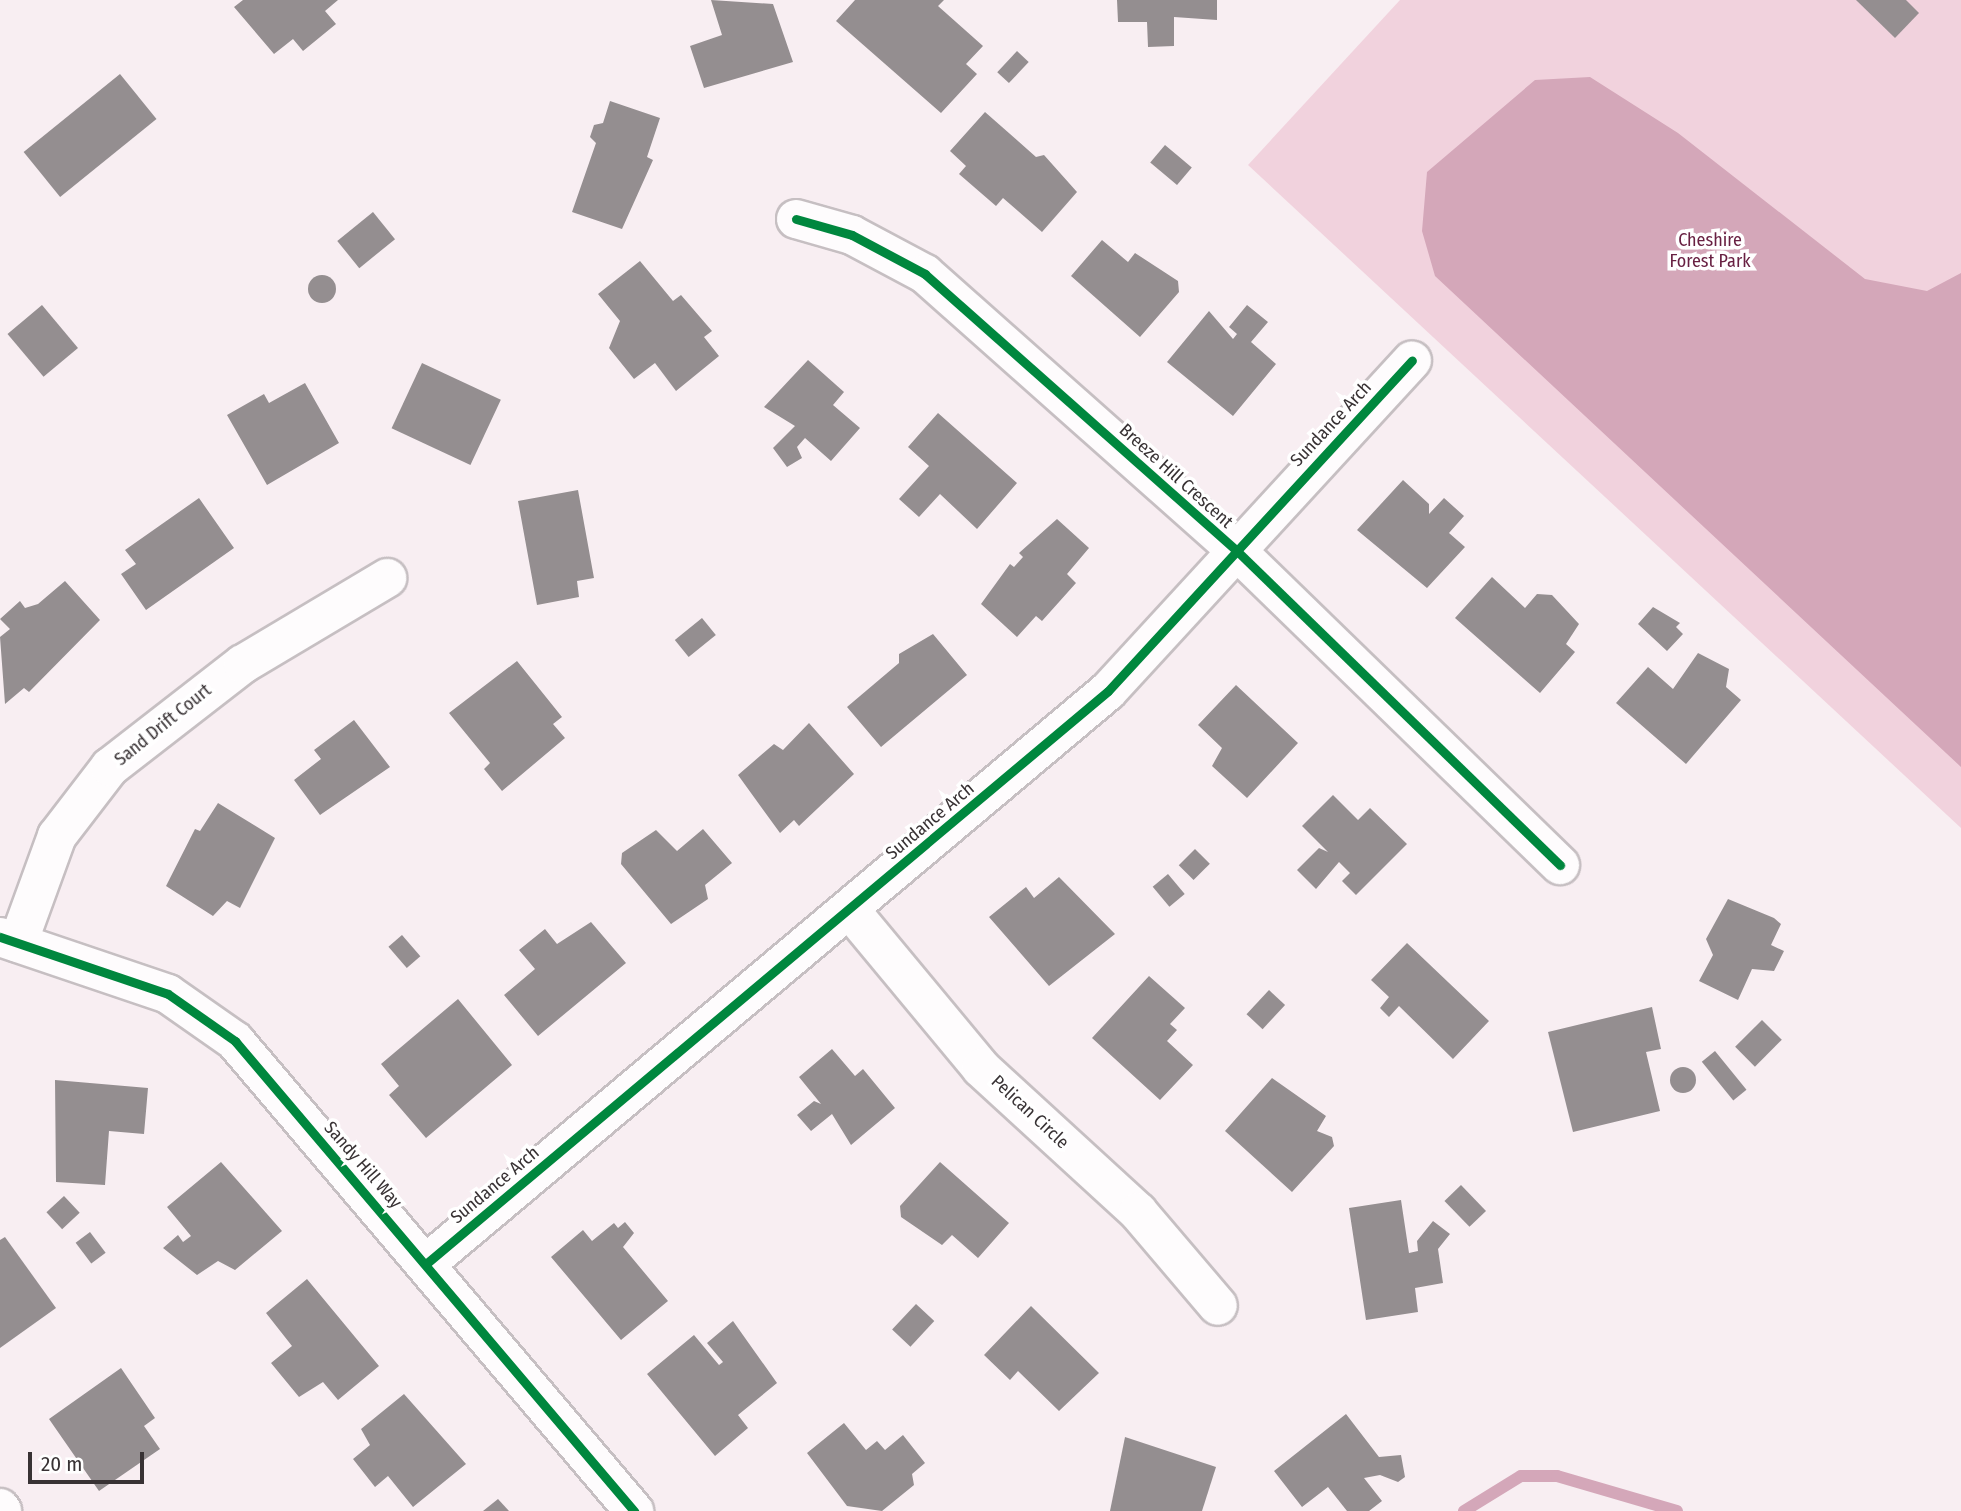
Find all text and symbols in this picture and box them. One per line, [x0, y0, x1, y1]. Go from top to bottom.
park label: Cheshire Forest Park [1669, 230, 1751, 272]
street label: Sundance Arch [1286, 377, 1376, 471]
street label: Breeze Hill Crescent [1115, 419, 1237, 533]
street label: Sand Drift Court [110, 680, 216, 770]
street label: Sundance Arch [881, 778, 979, 864]
street label: Pelican Circle [987, 1071, 1073, 1153]
street label: Sandy Hill Way [319, 1117, 407, 1213]
street label: Sundance Arch [446, 1142, 544, 1228]
scale bar [32, 1438, 147, 1482]
text: 20 m [41, 1451, 82, 1477]

